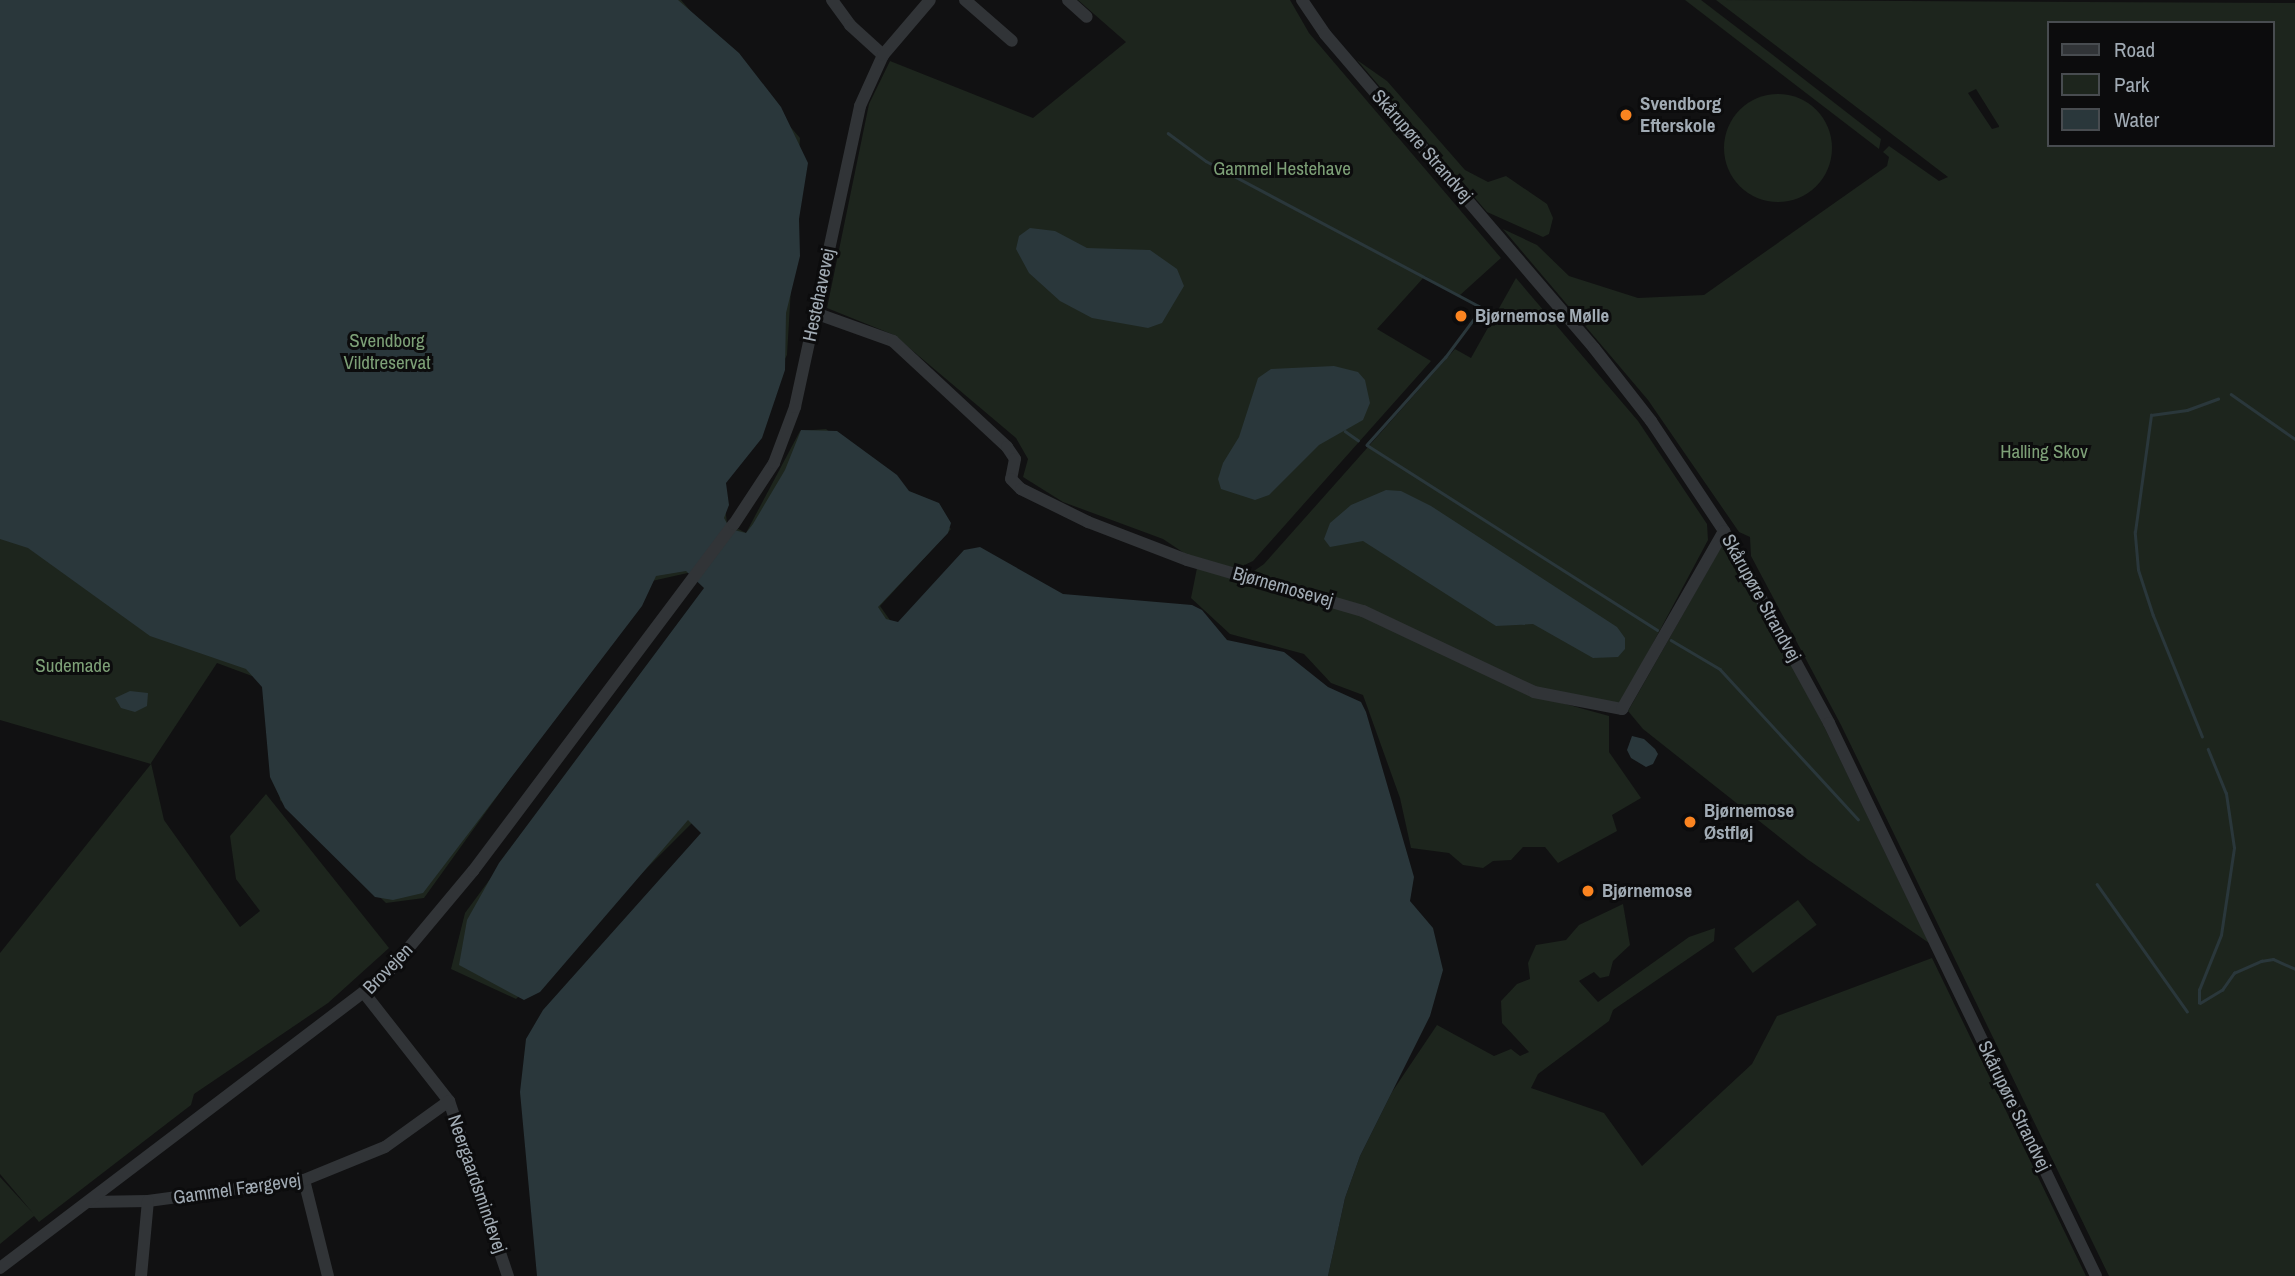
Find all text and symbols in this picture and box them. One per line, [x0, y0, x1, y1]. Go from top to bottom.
legend [2046, 21, 2274, 147]
text: Road [2114, 35, 2155, 64]
text: Park [2114, 70, 2149, 99]
street label: Skårupøre Strandvej [1367, 85, 1477, 207]
place label: Svendborg Efterskole [1640, 93, 1721, 137]
text: Water [2114, 105, 2159, 134]
marker: Svendborg Efterskole [1618, 107, 1634, 123]
park label: Gammel Hestehave [1213, 158, 1351, 180]
street label: Hestehavevej [798, 246, 840, 344]
place label: Bjørnemose Mølle [1475, 305, 1609, 327]
marker: Bjørnemose Mølle [1453, 308, 1469, 324]
park label: Svendborg Vildtreservat [343, 330, 431, 374]
park label: Halling Skov [2000, 441, 2088, 463]
street label: Skårupøre Strandvej [1717, 530, 1805, 666]
street label: Bjørnemosevej [1230, 562, 1336, 612]
park label: Sudemade [35, 655, 111, 677]
place label: Bjørnemose Østfløj [1704, 800, 1794, 844]
marker: Bjørnemose Østfløj [1682, 814, 1698, 830]
place label: Bjørnemose [1602, 880, 1692, 902]
marker: Bjørnemose [1580, 883, 1596, 899]
street label: Brovejen [358, 939, 418, 999]
street label: Skårupøre Strandvej [1973, 1037, 2055, 1175]
street label: Neergaardsmindevej [443, 1112, 511, 1256]
street label: Gammel Færgevej [172, 1169, 302, 1209]

